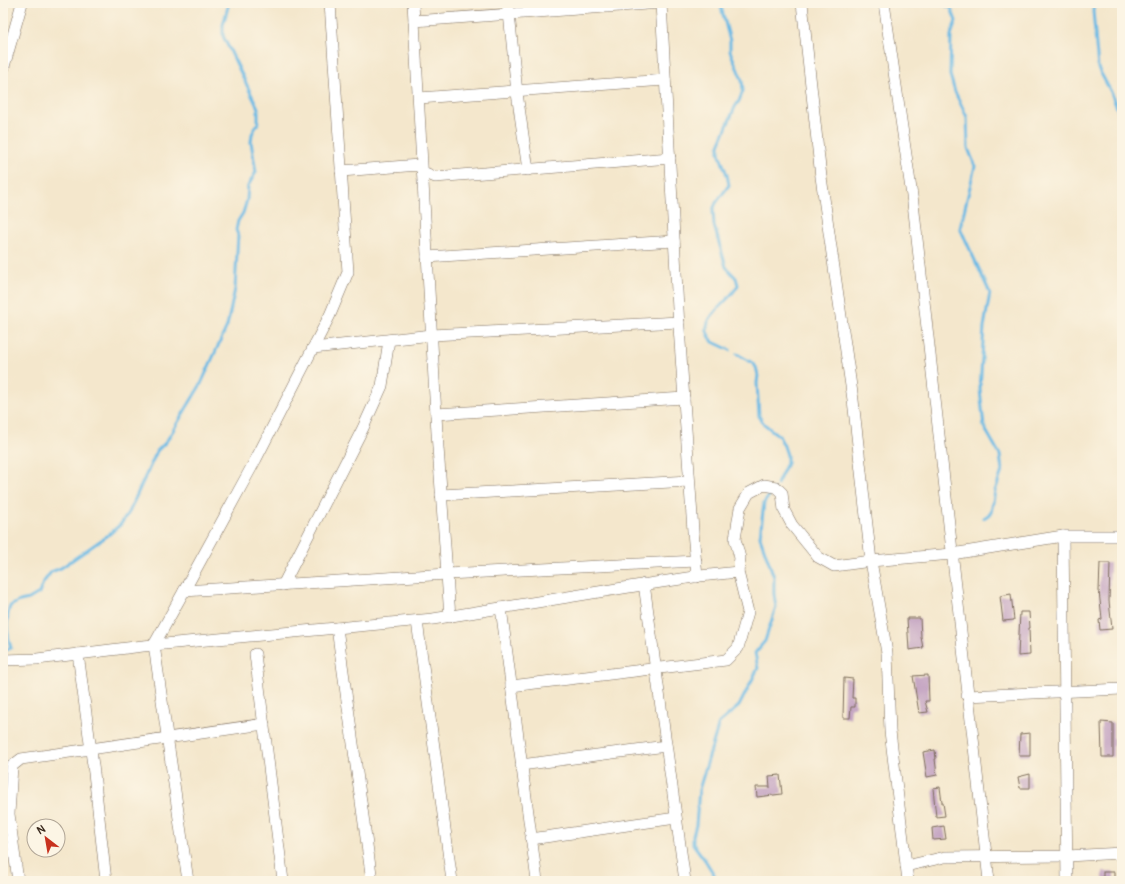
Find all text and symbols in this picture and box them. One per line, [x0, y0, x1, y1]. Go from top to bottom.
north arrow [26, 818, 66, 858]
text: N [35, 822, 48, 837]

